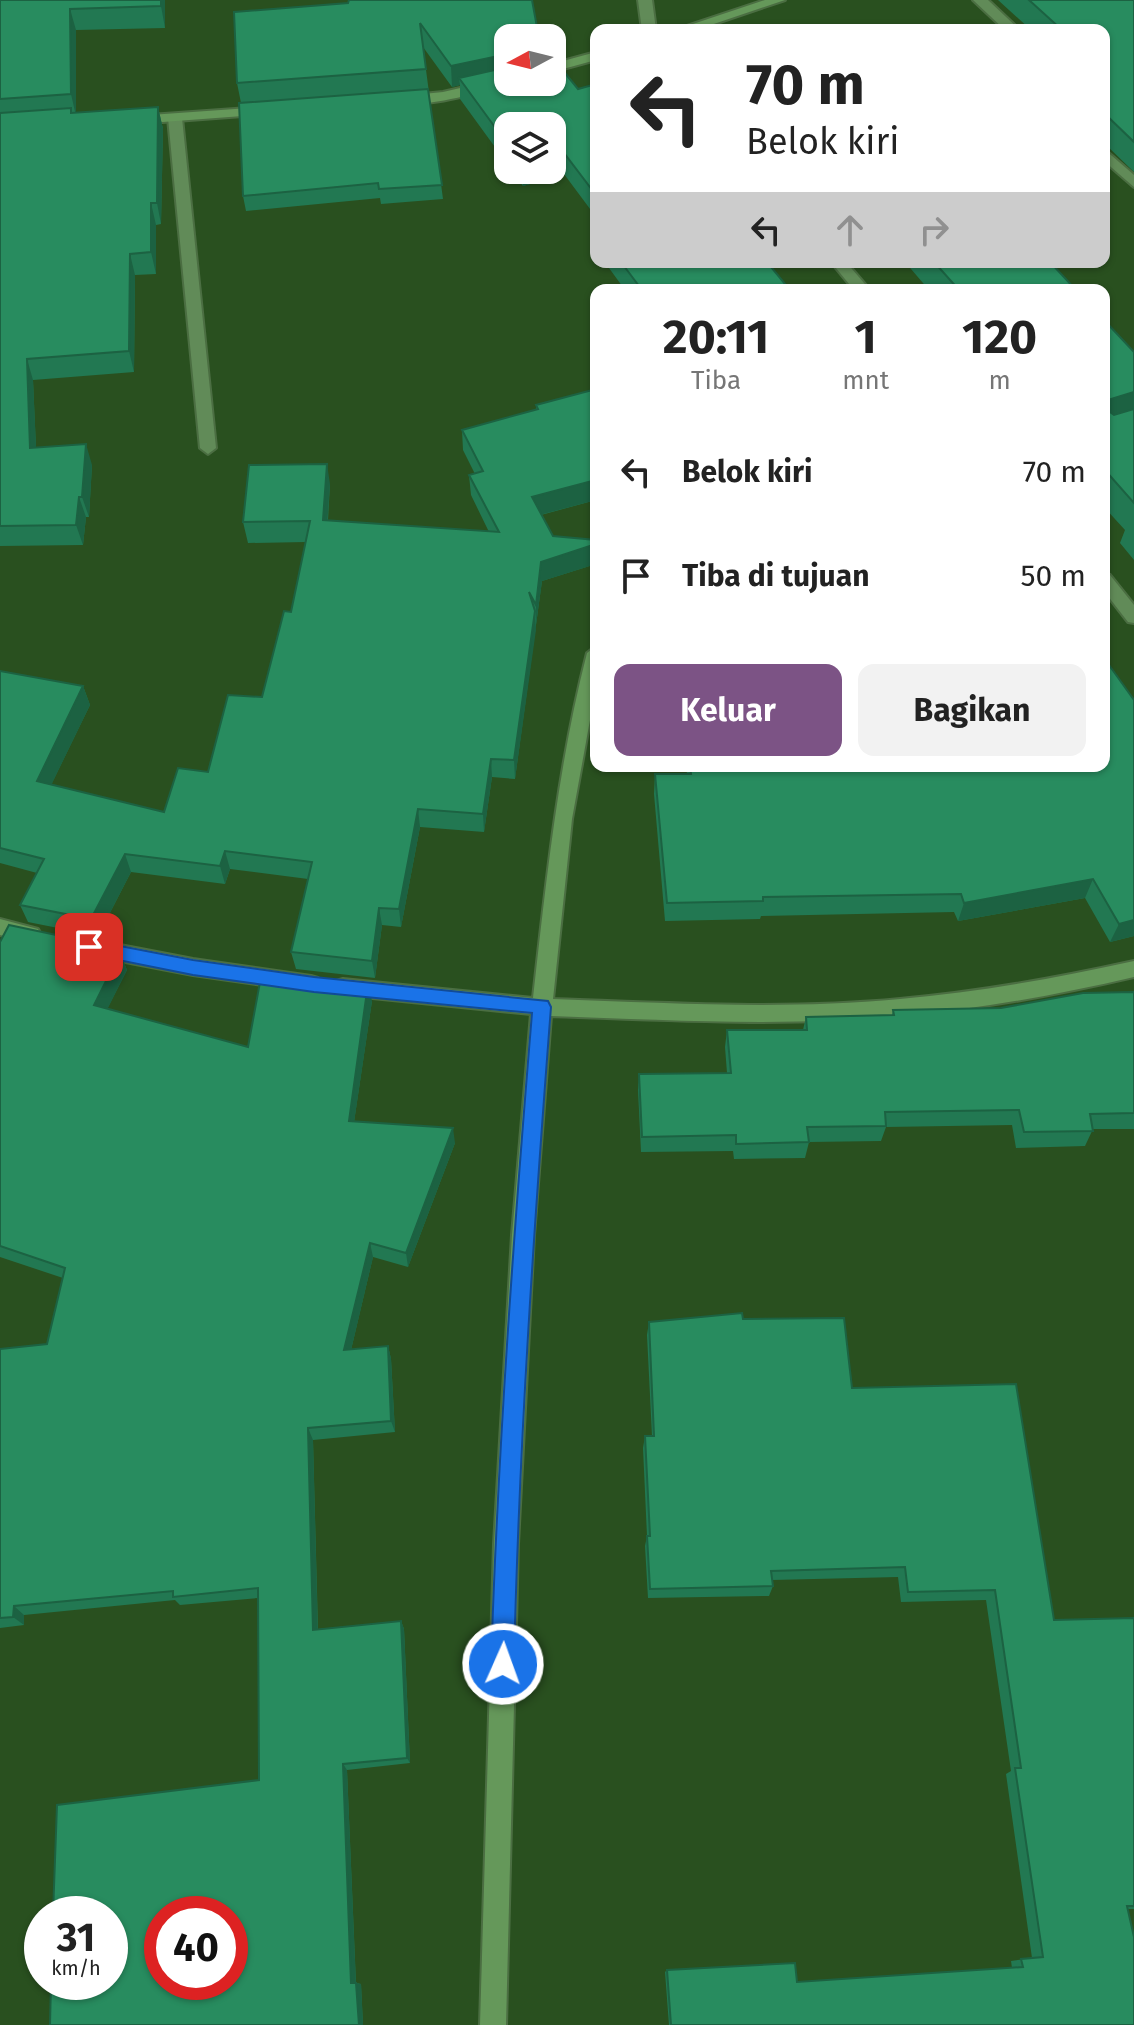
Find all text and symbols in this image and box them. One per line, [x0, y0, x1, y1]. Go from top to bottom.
north arrow [494, 24, 566, 96]
map controls [494, 24, 566, 184]
text: 70 m [746, 52, 865, 119]
icon: left [614, 56, 718, 160]
button: layers [494, 112, 566, 184]
text: Belok kiri [746, 120, 900, 164]
icon: left [744, 208, 788, 252]
icon: ahead [828, 208, 872, 252]
icon: right [912, 208, 956, 252]
text: 20:11 [663, 308, 769, 366]
text: 1 [855, 308, 877, 366]
text: 120 [962, 308, 1037, 366]
text: Tiba [691, 365, 741, 396]
text: mnt [842, 365, 889, 396]
text: m [988, 365, 1011, 396]
icon: left [614, 450, 658, 494]
text: Belok kiri [682, 454, 813, 490]
text: 70 m [1023, 454, 1086, 490]
icon: arrive [614, 554, 658, 598]
text: Tiba di tujuan [682, 558, 869, 594]
text: 50 m [1021, 558, 1086, 594]
button: Keluar [614, 664, 842, 756]
button: Bagikan [858, 664, 1086, 756]
pin [55, 913, 123, 981]
icon: arrive [67, 925, 111, 969]
position arrow [461, 1622, 545, 1706]
speed limit sign: 40 [144, 1896, 248, 2000]
text: 31 [57, 1914, 95, 1962]
text: km/h [51, 1956, 101, 1980]

